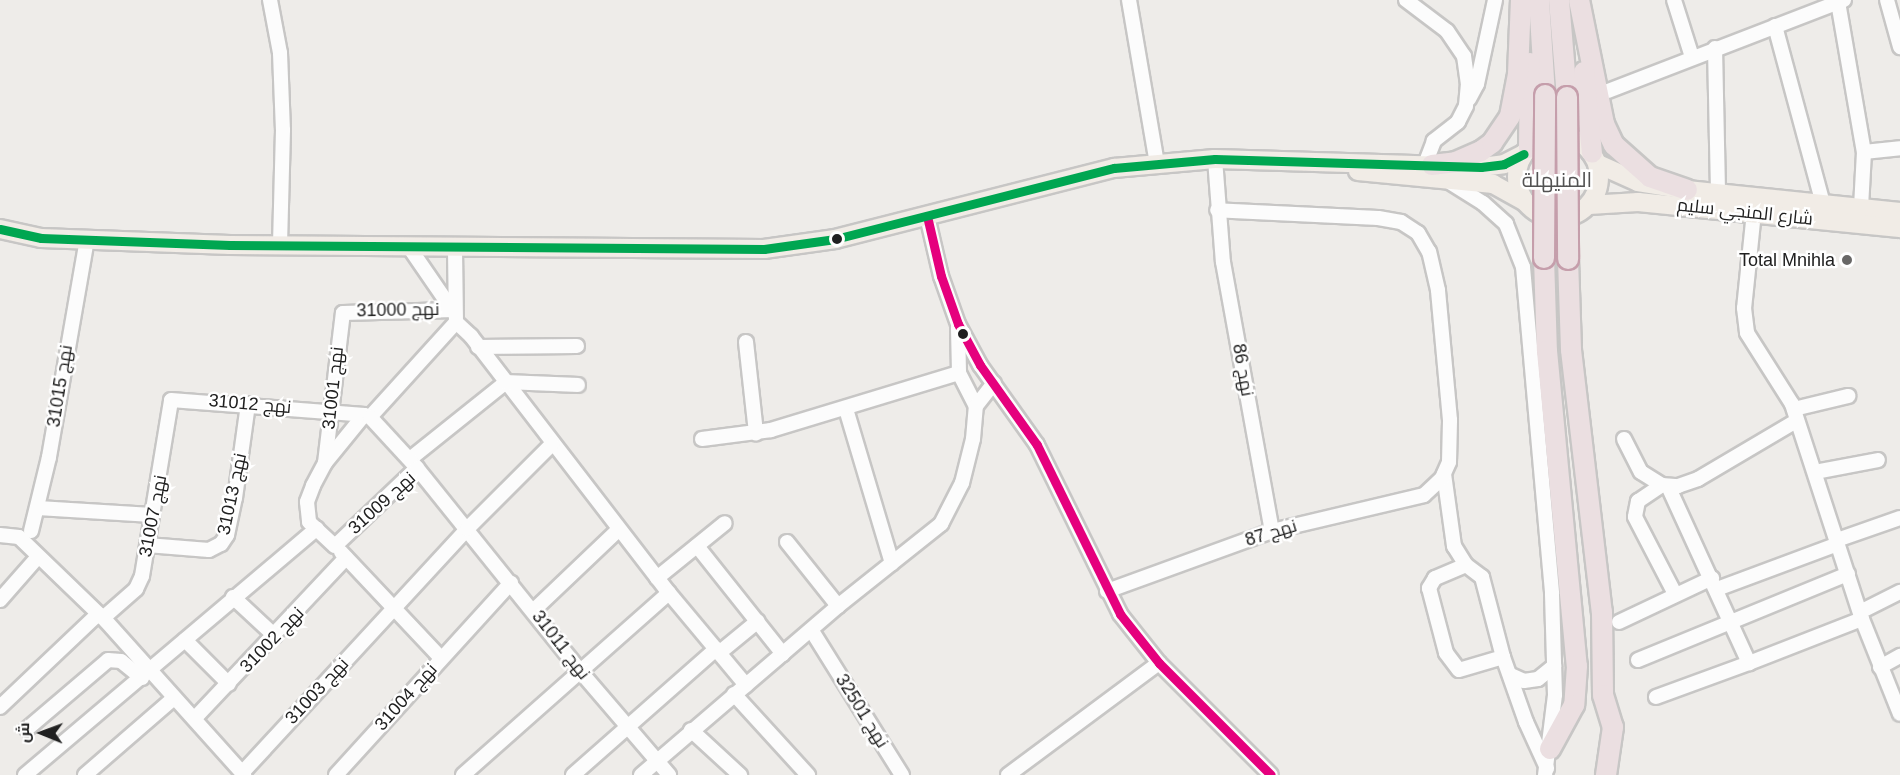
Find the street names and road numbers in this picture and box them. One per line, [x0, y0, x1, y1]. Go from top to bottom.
street label: شارع المنجي سليم [1676, 194, 1814, 230]
street label: نهج 31000 [356, 298, 440, 322]
street label: نهج 86 [1228, 342, 1258, 398]
street label: نهج 31015 [43, 343, 77, 429]
street label: نهج 31001 [318, 346, 348, 430]
street label: نهج 31012 [208, 390, 292, 418]
street label: نهج 31013 [213, 451, 251, 537]
street label: نهج 31009 [344, 467, 420, 539]
street label: نهج 31007 [134, 473, 172, 559]
street label: نهج 87 [1242, 515, 1300, 551]
street label: نهج 31002 [235, 603, 309, 677]
street label: نهج 31011 [527, 606, 595, 684]
street label: نهج 31003 [281, 653, 353, 729]
street label: نهج 31004 [370, 659, 442, 735]
street label: نهج 32501 [831, 670, 893, 752]

